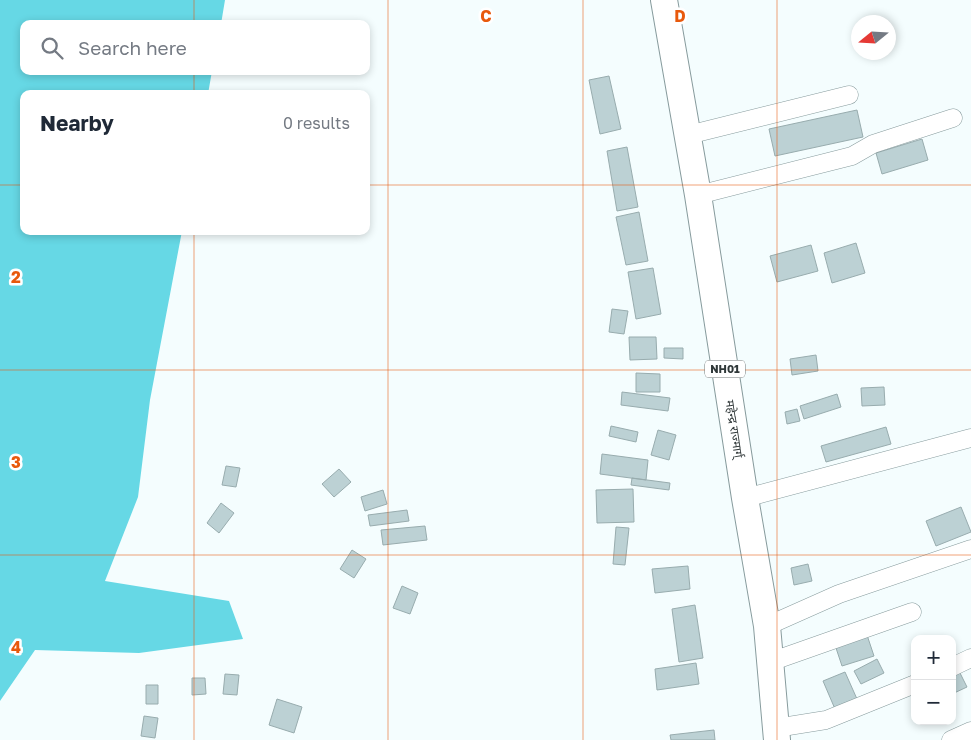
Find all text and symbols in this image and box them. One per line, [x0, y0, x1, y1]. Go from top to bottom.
text: C [480, 6, 492, 26]
text: D [674, 6, 686, 26]
north arrow [851, 15, 896, 60]
search box [20, 20, 370, 75]
icon: search [38, 34, 66, 62]
text: Search here [78, 36, 187, 59]
text: Nearby [40, 110, 114, 136]
text: 0 results [283, 113, 350, 133]
text: 2 [11, 267, 21, 287]
road number: NH01 [705, 360, 745, 378]
street label: महेन्द्र राज्मार्ग् [723, 399, 747, 461]
text: 3 [11, 452, 21, 472]
map controls [911, 635, 956, 725]
button: + [911, 635, 956, 680]
text: 4 [11, 637, 21, 657]
button: − [911, 680, 956, 725]

